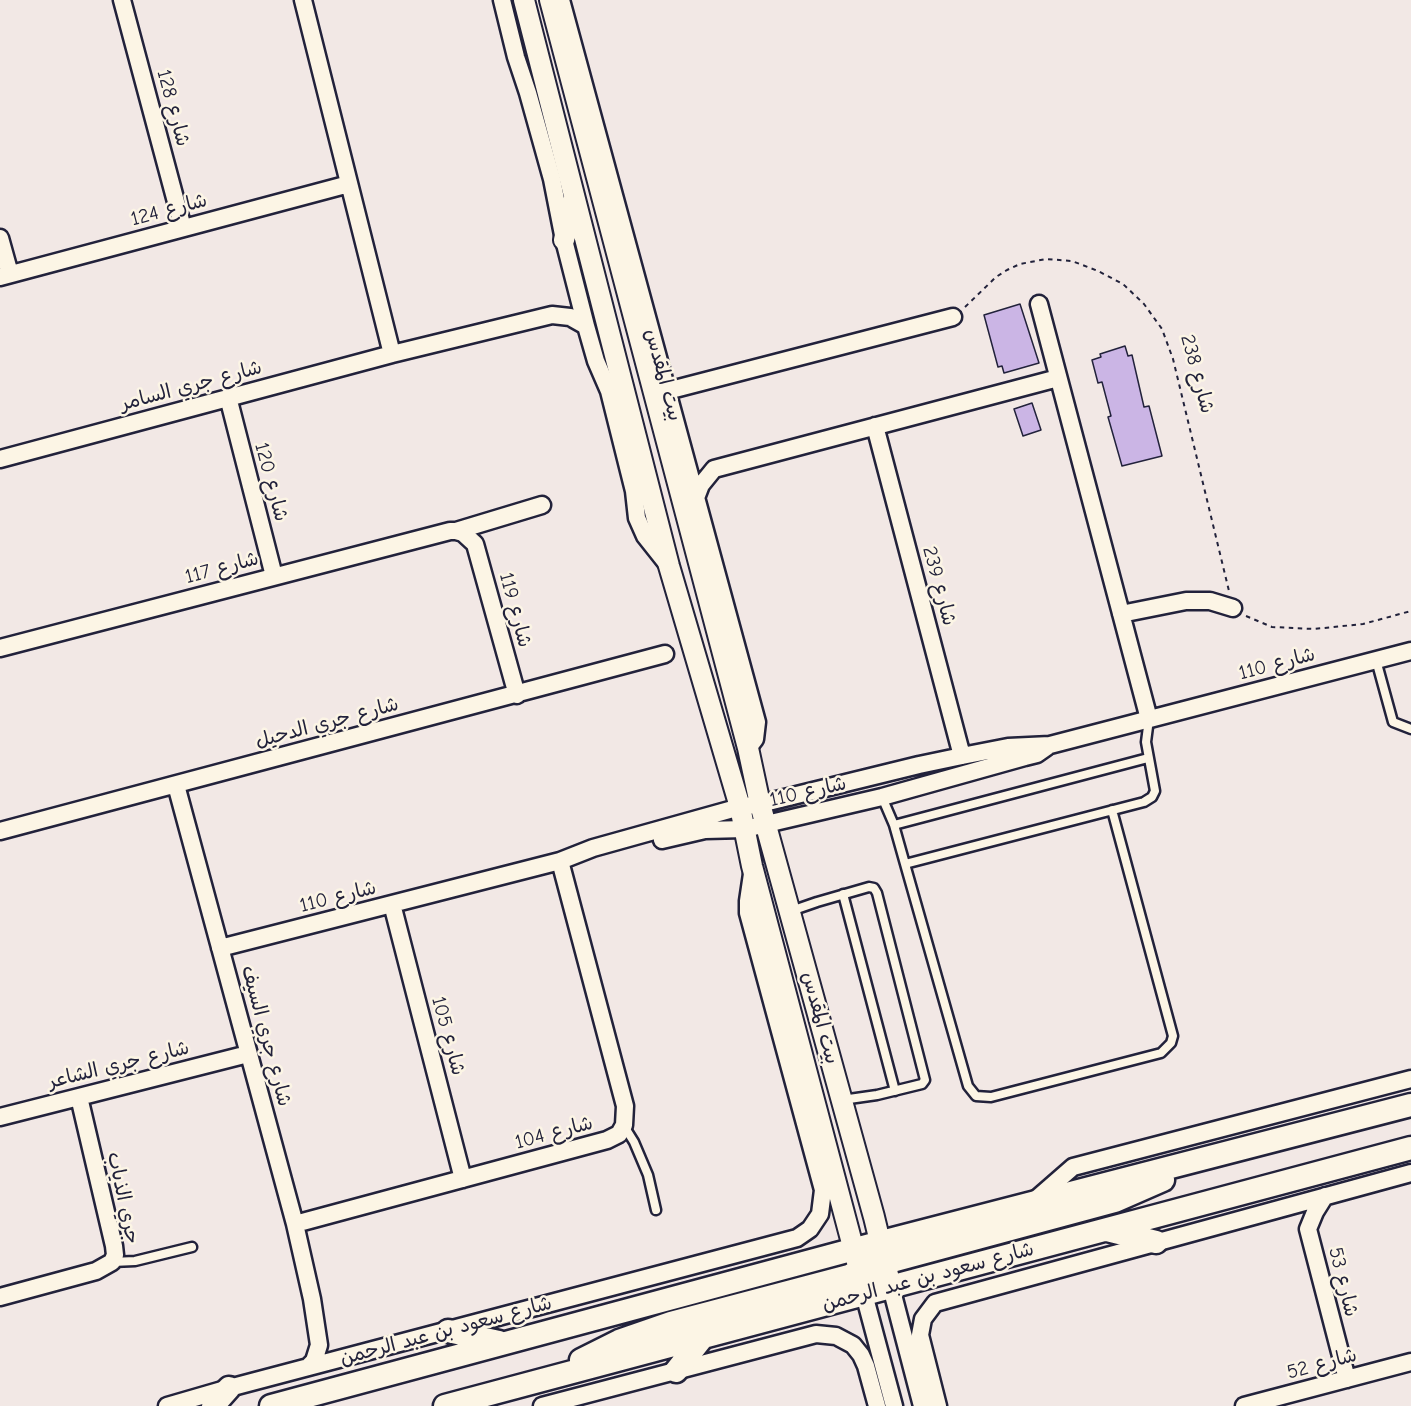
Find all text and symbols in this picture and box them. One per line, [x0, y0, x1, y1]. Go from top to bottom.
street label: شارع 128 [151, 67, 195, 149]
street label: شارع 124 [128, 188, 210, 232]
street label: بيت المقدس [639, 326, 687, 424]
street label: شارع 238 [1175, 332, 1219, 416]
street label: شارع جري السامر [117, 356, 265, 416]
street label: شارع 120 [249, 440, 293, 524]
street label: شارع 239 [917, 544, 961, 628]
street label: شارع 117 [183, 547, 261, 589]
street label: شارع 119 [494, 570, 536, 650]
street label: شارع 110 [1236, 642, 1318, 686]
street label: شارع جري الدحيل [253, 692, 401, 754]
street label: شارع 110 [767, 772, 849, 812]
street label: شارع 110 [297, 876, 379, 918]
street label: شارع جري السيف [236, 963, 296, 1109]
street label: بيت المقدس [796, 969, 844, 1067]
street label: شارع 105 [426, 994, 470, 1078]
street label: شارع جري الشاعر [46, 1036, 192, 1094]
street label: شارع 104 [512, 1111, 596, 1155]
street label: جري الذياب [102, 1150, 144, 1246]
street label: شارع سعود بن عبد الرحمن [819, 1237, 1037, 1317]
street label: شارع 53 [1323, 1245, 1363, 1319]
street label: شارع سعود بن عبد الرحمن [337, 1291, 555, 1371]
street label: شارع 52 [1284, 1343, 1360, 1385]

